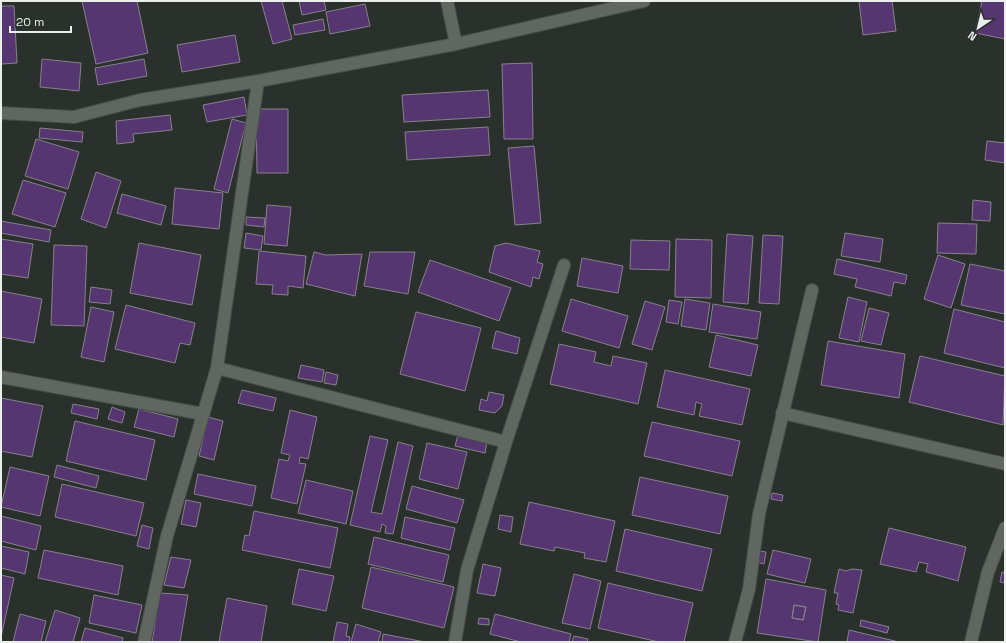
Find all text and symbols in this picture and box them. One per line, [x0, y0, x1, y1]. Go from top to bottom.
scale bar [10, 8, 71, 34]
north arrow [958, 8, 998, 48]
text: 20 m [16, 14, 44, 30]
text: N [965, 28, 979, 44]

